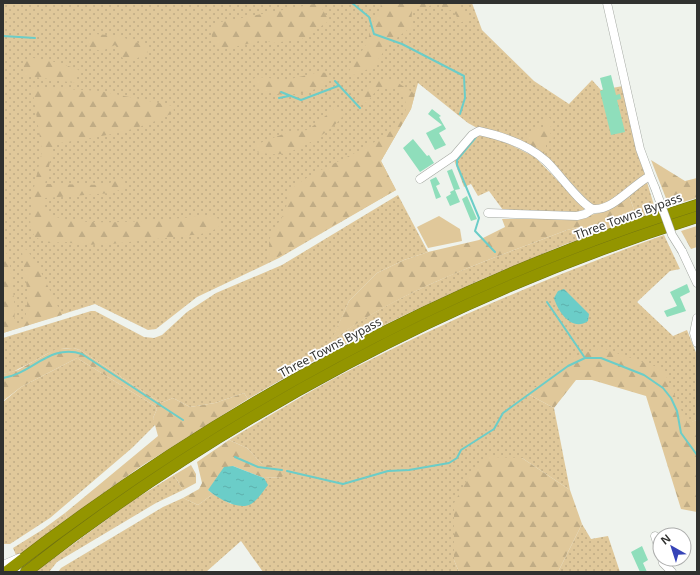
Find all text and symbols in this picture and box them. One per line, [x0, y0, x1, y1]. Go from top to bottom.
street label: Three Towns Bypass [572, 189, 684, 243]
street label: Three Towns Bypass [276, 313, 384, 381]
north arrow [652, 527, 692, 567]
text: N [657, 530, 674, 547]

